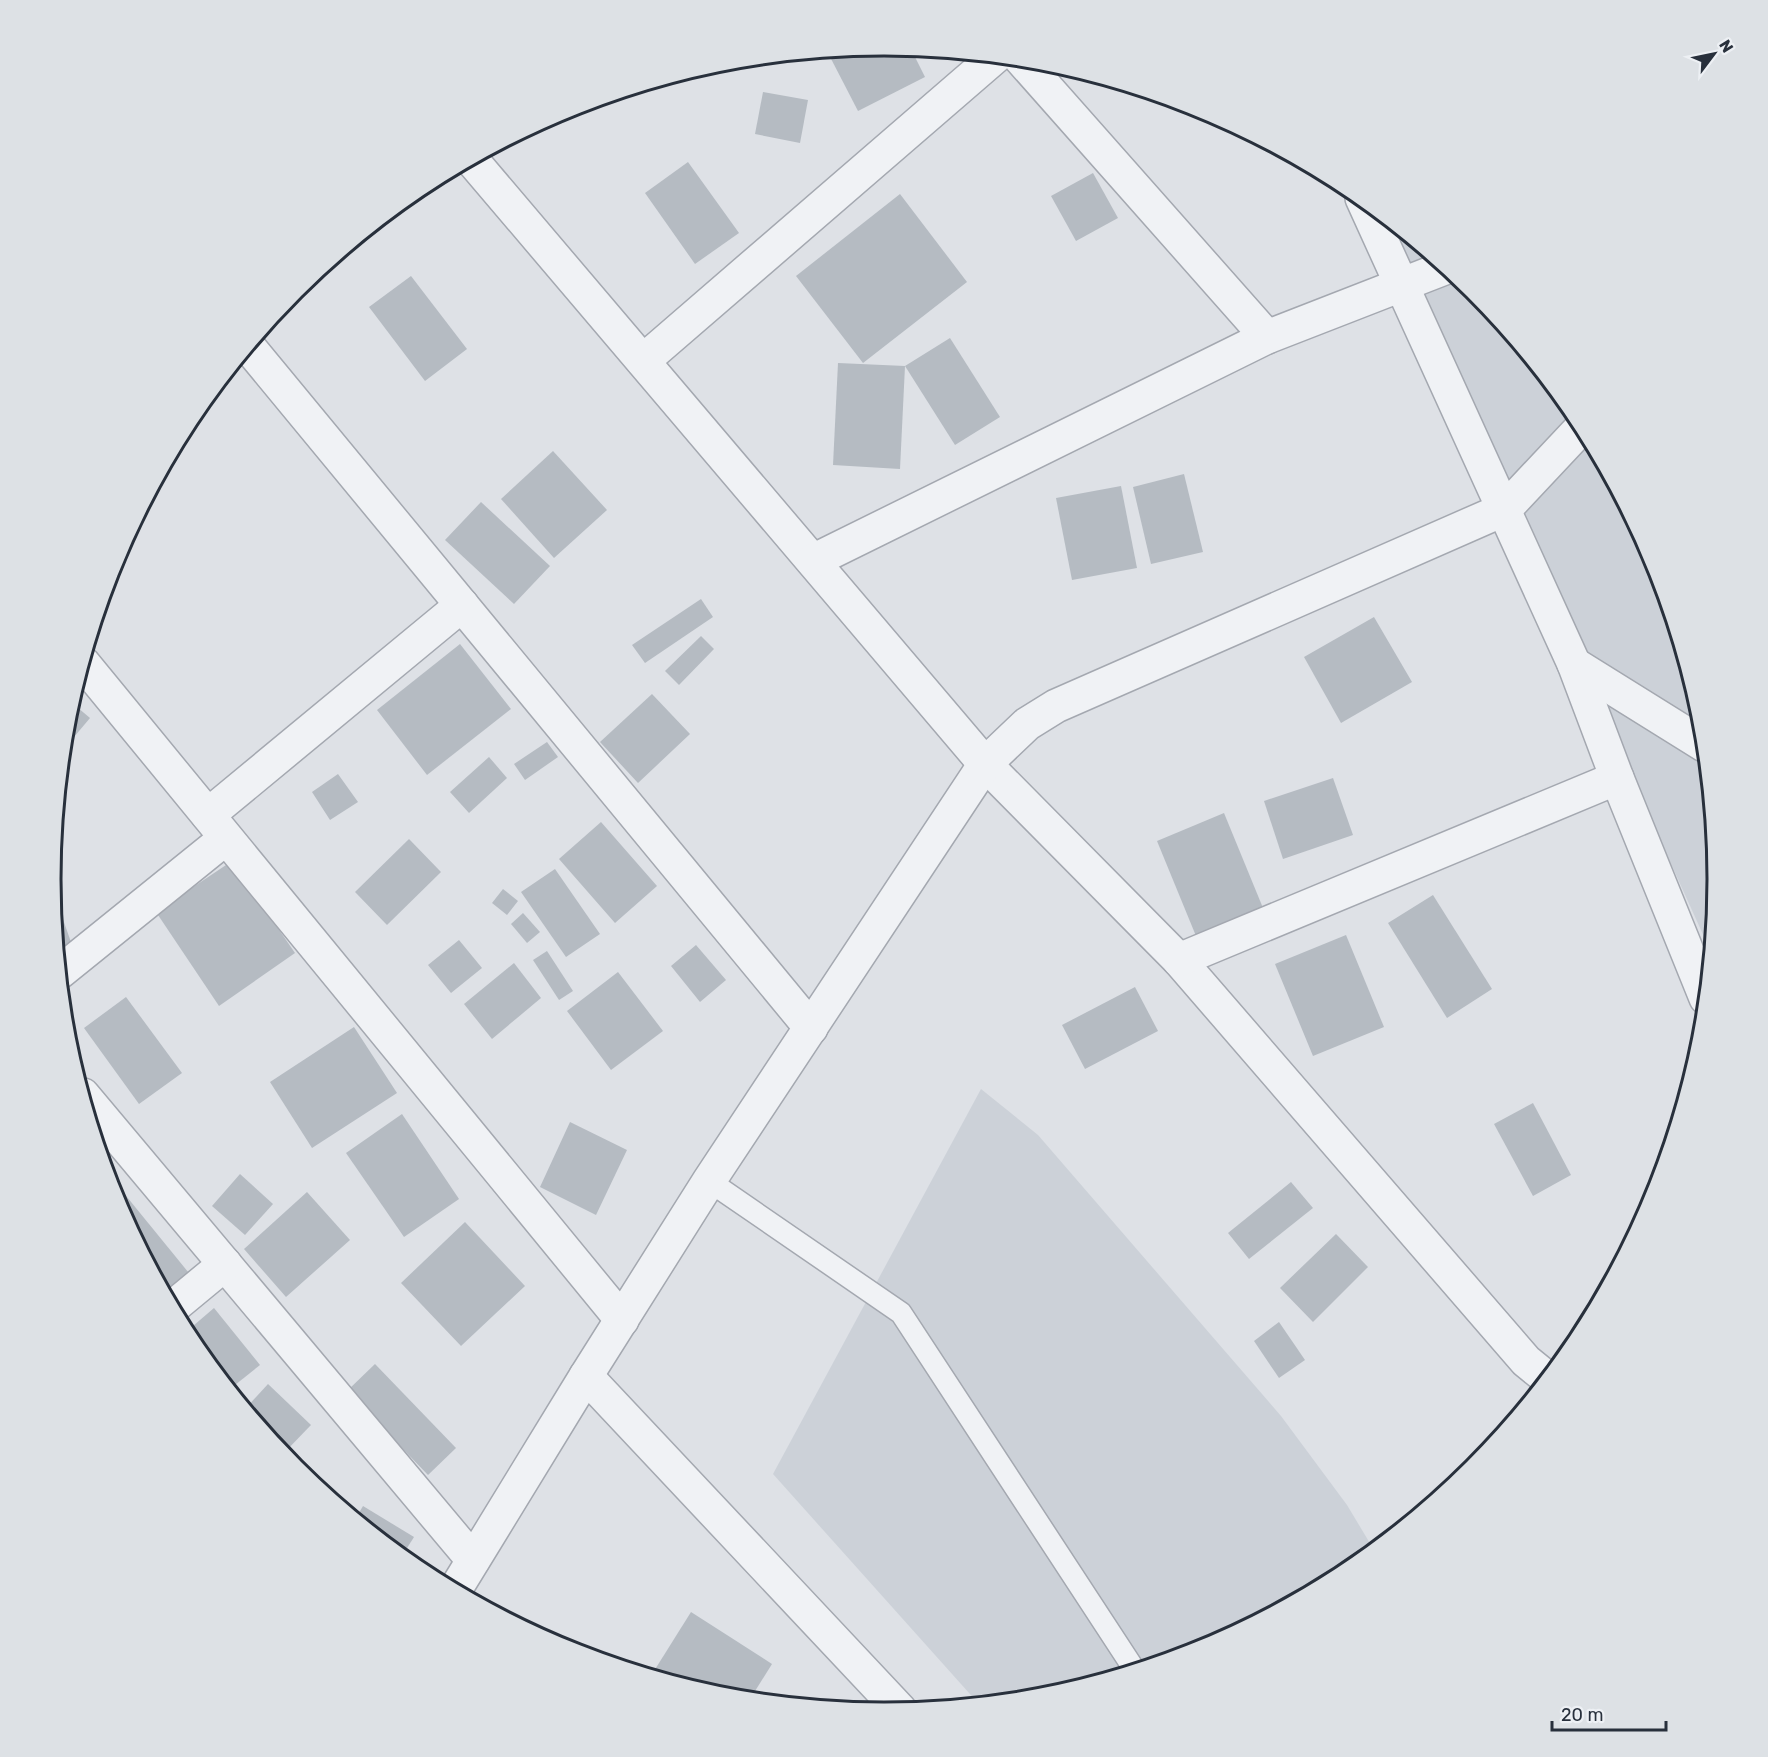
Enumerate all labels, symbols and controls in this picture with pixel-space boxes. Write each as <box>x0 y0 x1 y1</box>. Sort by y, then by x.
north arrow <box>1684 24 1744 84</box>
text: N <box>1715 36 1737 56</box>
scale bar <box>1552 1694 1666 1732</box>
text: 20 m <box>1561 1704 1603 1726</box>

